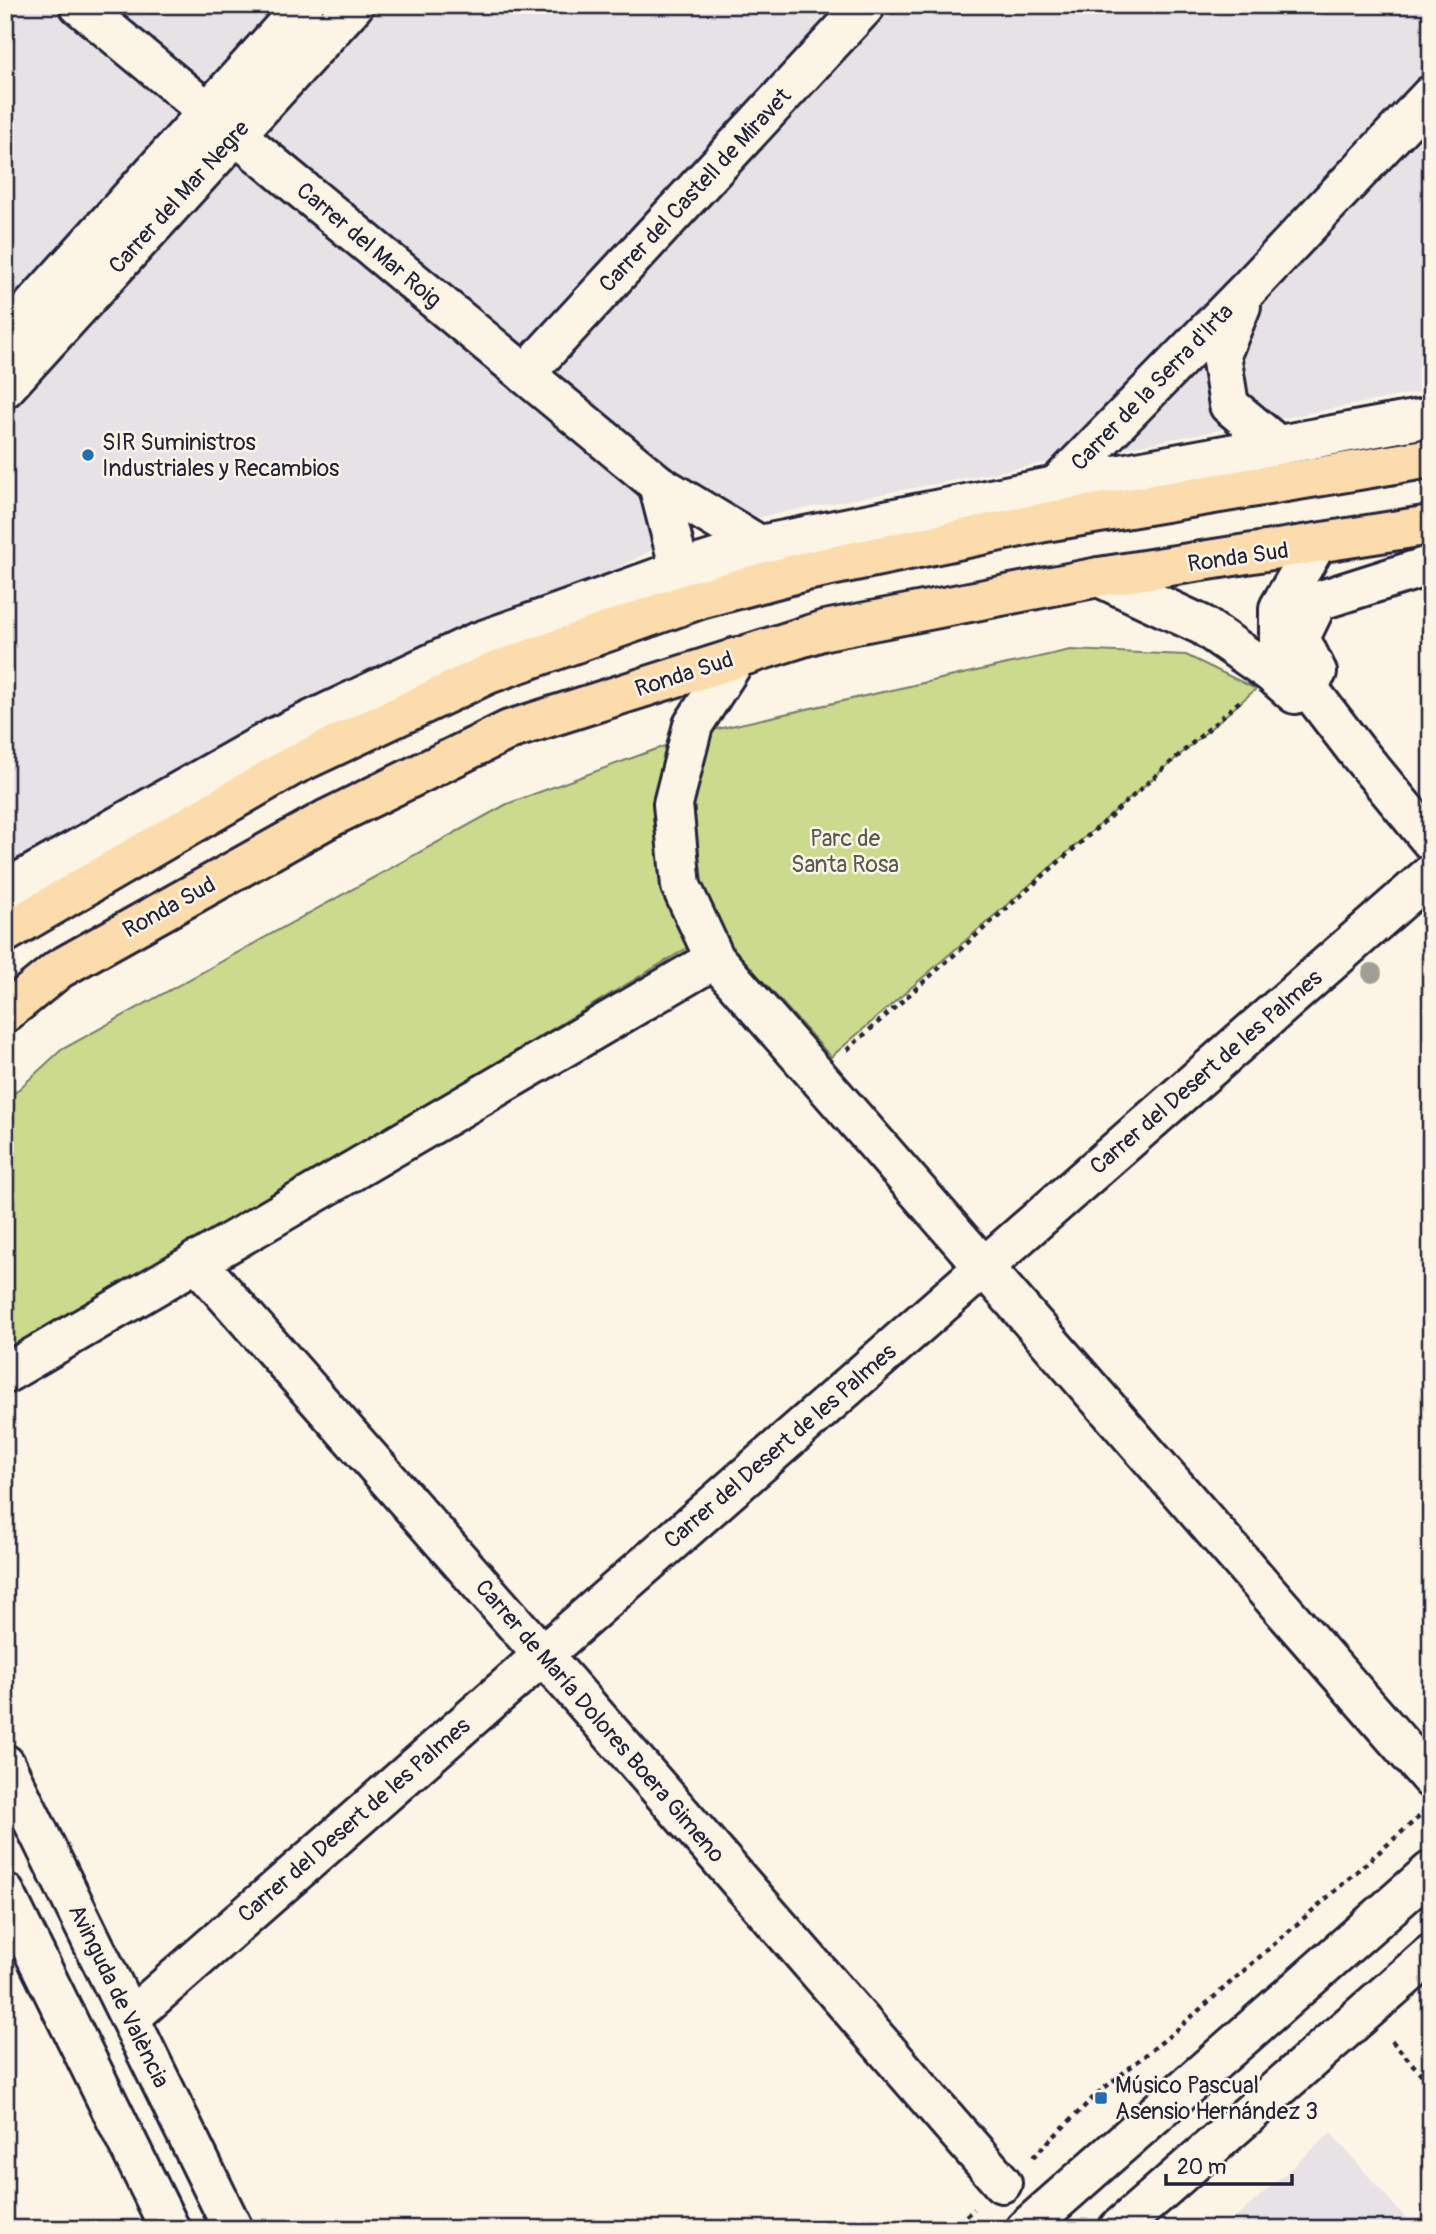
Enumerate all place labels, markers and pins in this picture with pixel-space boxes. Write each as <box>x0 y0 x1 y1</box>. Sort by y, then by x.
place label: SIR Suministros Industriales y Recambios <box>102 428 339 483</box>
marker: SIR Suministros Industriales y Recambios <box>80 447 96 463</box>
place label: Músico Pascual Asensio Hernández 3 <box>1115 2071 1318 2126</box>
marker: Músico Pascual Asensio Hernández 3 <box>1093 2090 1109 2106</box>

